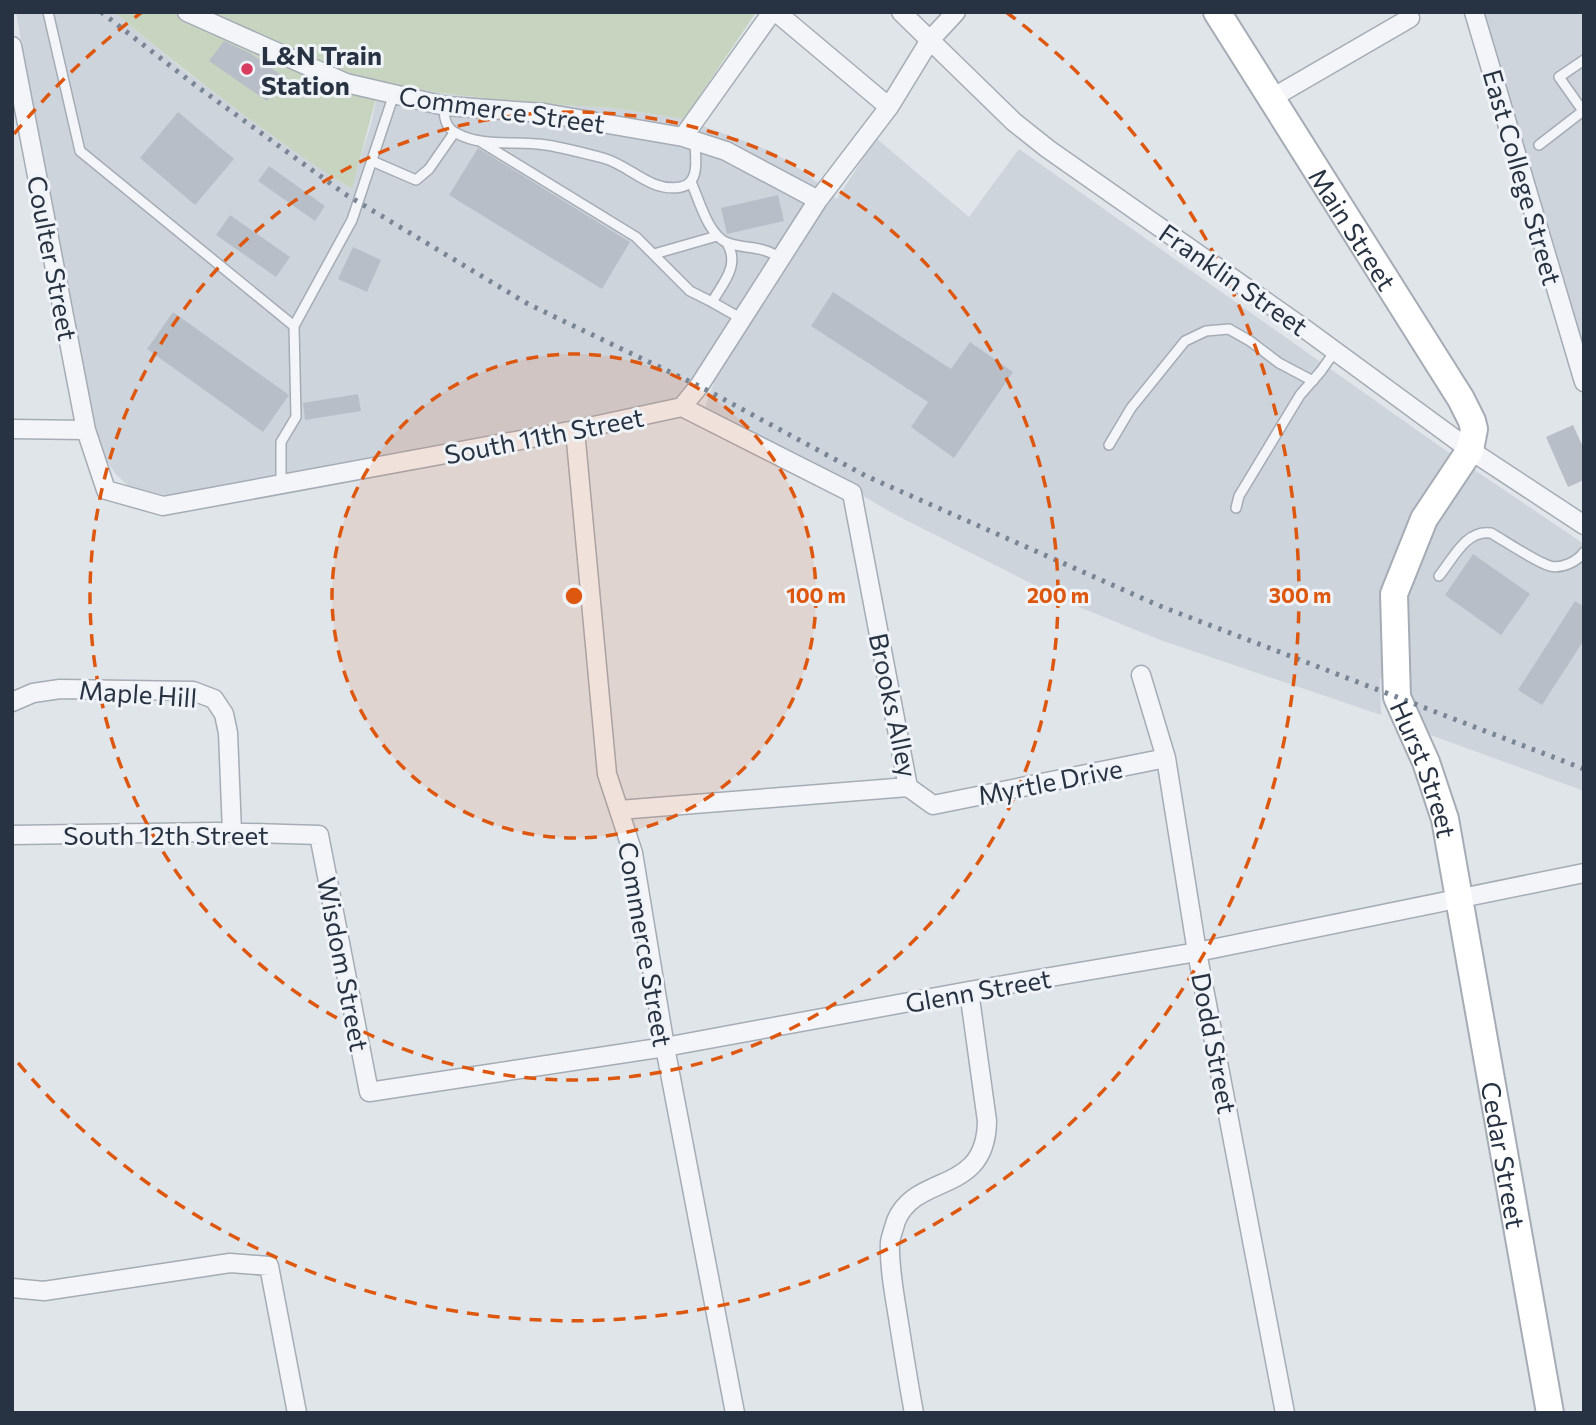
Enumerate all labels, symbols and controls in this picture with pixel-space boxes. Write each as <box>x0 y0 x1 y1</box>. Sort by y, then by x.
place label: L&N Train Station <box>261 39 382 100</box>
marker: L&N Train Station <box>239 61 255 77</box>
street label: East College Street <box>1477 66 1569 288</box>
street label: Commerce Street <box>397 79 607 139</box>
street label: Main Street <box>1304 162 1404 295</box>
street label: Coulter Street <box>22 173 84 343</box>
street label: Franklin Street <box>1154 216 1314 342</box>
street label: South 11th Street <box>442 401 646 469</box>
text: 100 m <box>786 582 846 607</box>
text: 200 m <box>1027 582 1089 607</box>
text: 300 m <box>1269 582 1331 607</box>
centre of rings <box>562 584 586 608</box>
street label: Brooks Alley <box>864 630 924 780</box>
street label: Maple Hill <box>78 673 198 713</box>
street label: Hurst Street <box>1385 695 1464 840</box>
street label: Myrtle Drive <box>975 752 1125 810</box>
street label: South 12th Street <box>63 819 269 850</box>
street label: Commerce Street <box>613 839 679 1049</box>
street label: Wisdom Street <box>312 874 376 1054</box>
street label: Glenn Street <box>903 962 1053 1018</box>
street label: Dodd Street <box>1186 970 1244 1116</box>
street label: Cedar Street <box>1476 1079 1533 1231</box>

